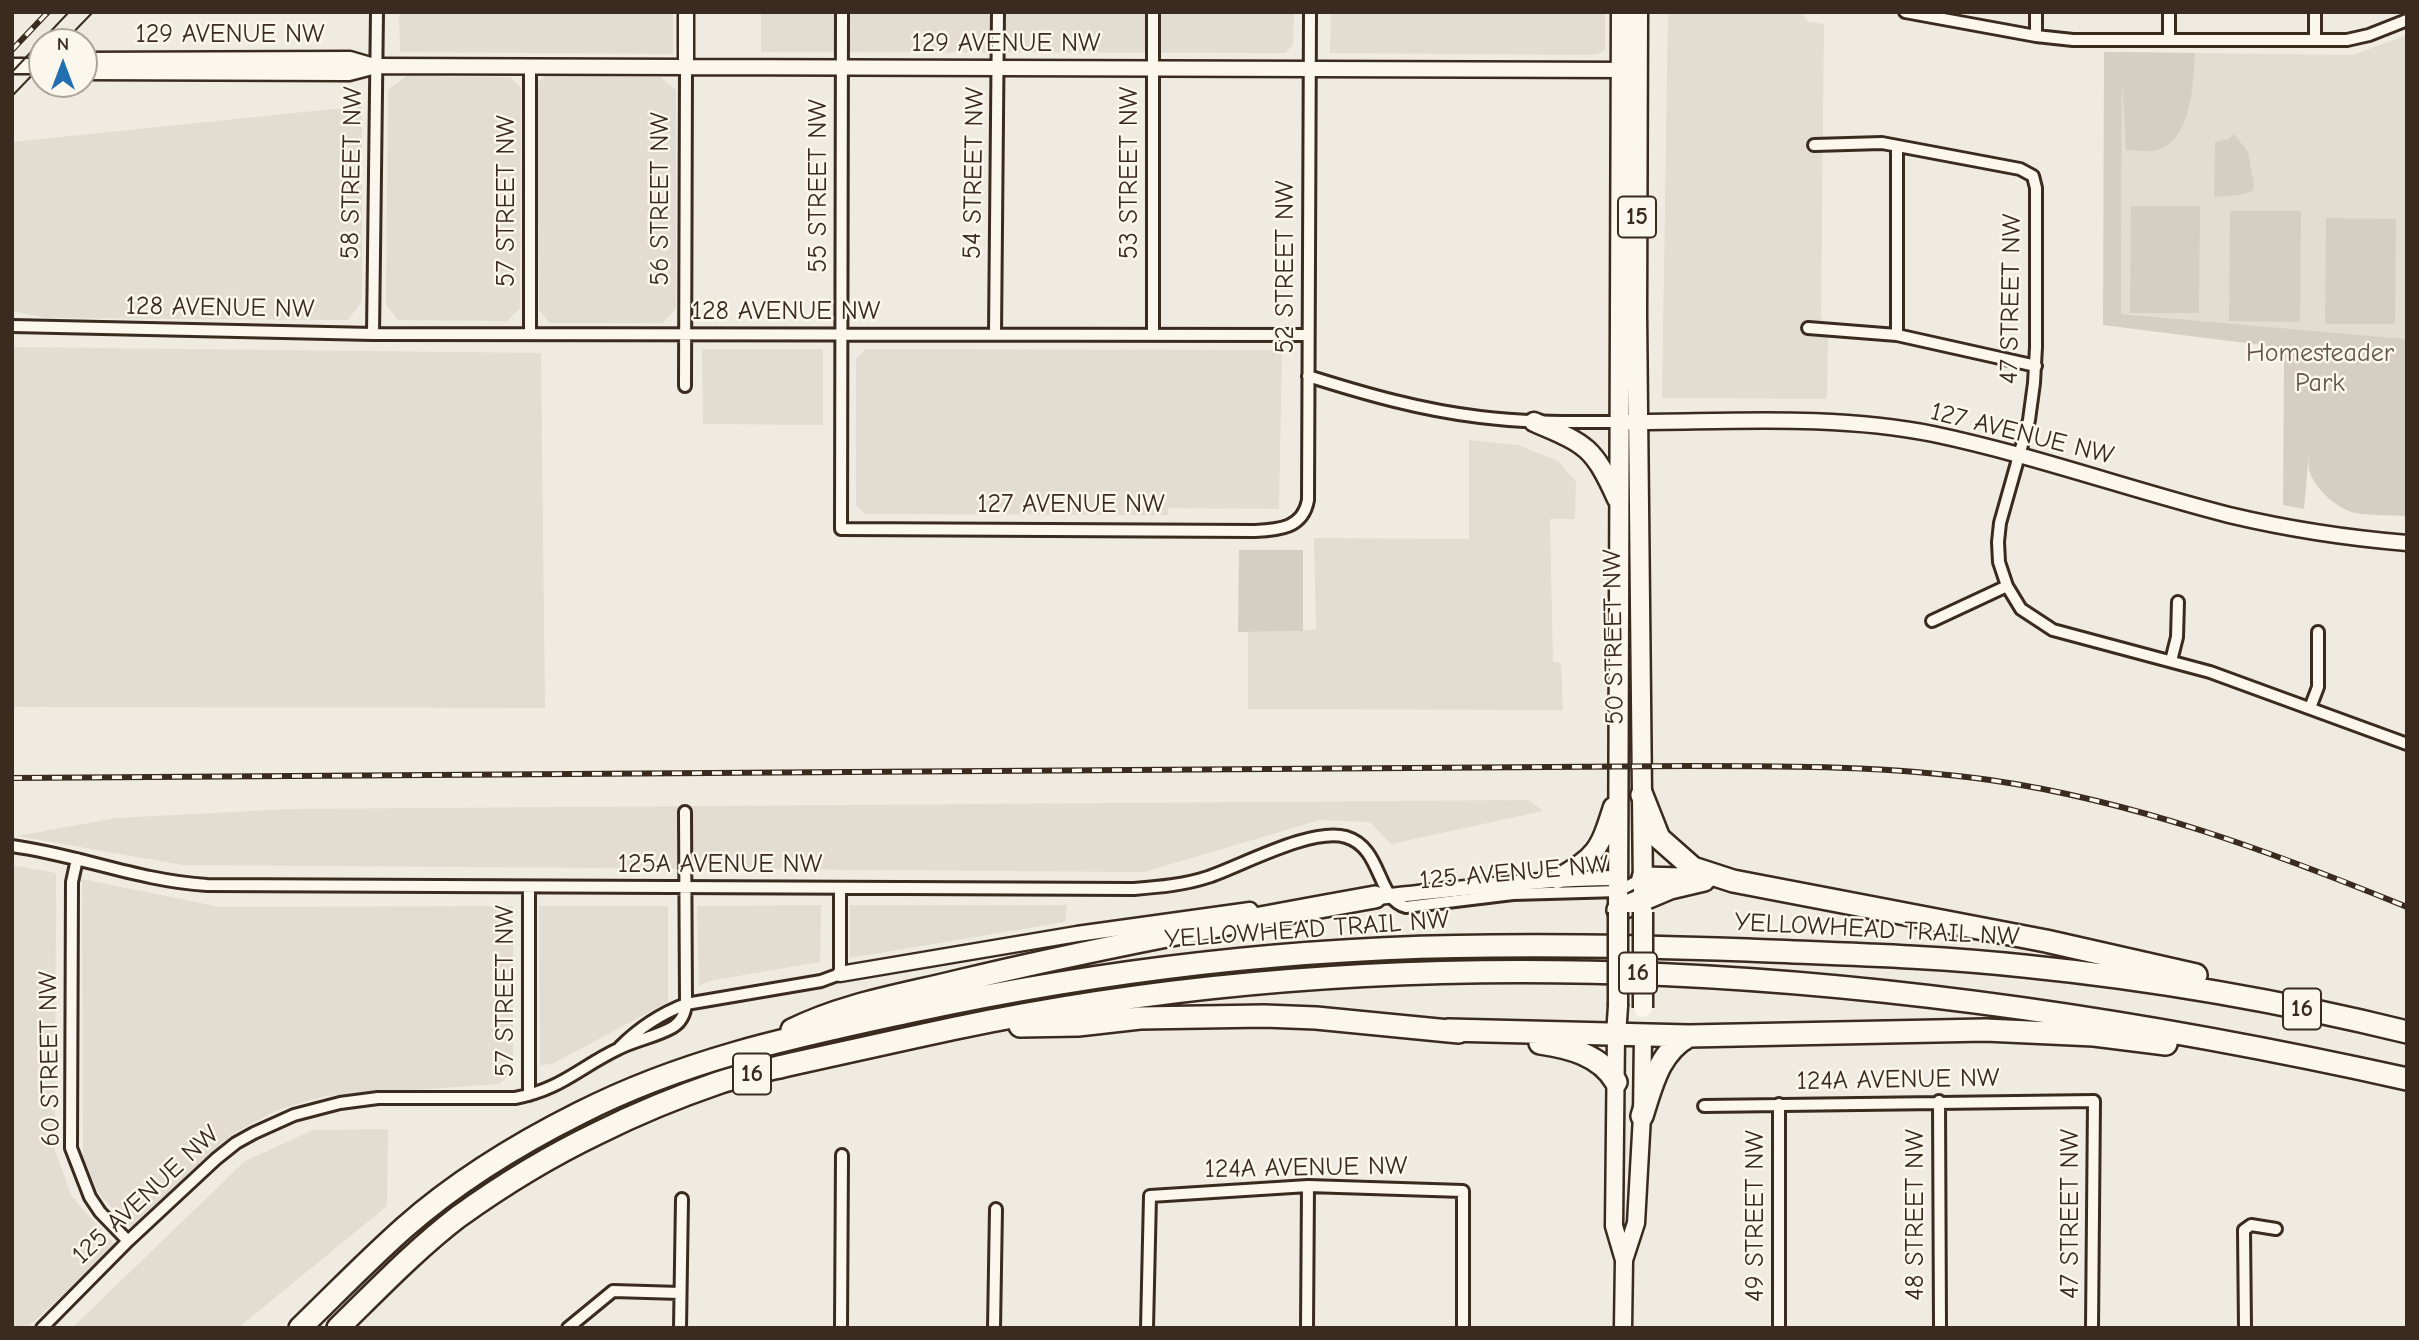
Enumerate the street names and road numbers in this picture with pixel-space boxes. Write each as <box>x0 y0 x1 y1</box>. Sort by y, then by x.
street label: 129 AVENUE NW <box>135 19 325 51</box>
street label: 129 AVENUE NW <box>911 28 1101 60</box>
street label: 58 STREET NW <box>335 86 369 260</box>
street label: 54 STREET NW <box>957 87 991 259</box>
street label: 53 STREET NW <box>1114 87 1146 259</box>
street label: 55 STREET NW <box>803 99 835 273</box>
street label: 56 STREET NW <box>645 112 677 286</box>
street label: 57 STREET NW <box>491 115 523 287</box>
street label: 52 STREET NW <box>1270 180 1302 354</box>
road number: 15 <box>1618 196 1656 238</box>
street label: 47 STREET NW <box>1994 214 2028 384</box>
street label: 128 AVENUE NW <box>125 291 315 325</box>
street label: 128 AVENUE NW <box>692 296 880 328</box>
street label: 127 AVENUE NW <box>1927 396 2117 472</box>
street label: 127 AVENUE NW <box>977 489 1165 521</box>
street label: 50 STREET NW <box>1597 549 1631 725</box>
street label: 125A AVENUE NW <box>618 849 822 881</box>
street label: 125 AVENUE NW <box>1418 849 1610 897</box>
street label: YELLOWHEAD TRAIL NW <box>1164 904 1450 956</box>
street label: 57 STREET NW <box>490 905 522 1077</box>
street label: YELLOWHEAD TRAIL NW <box>1734 907 2020 953</box>
road number: 16 <box>1619 953 1657 993</box>
street label: 60 STREET NW <box>33 971 67 1147</box>
road number: 16 <box>2283 988 2321 1030</box>
road number: 16 <box>733 1054 771 1094</box>
street label: 124A AVENUE NW <box>1796 1063 2000 1097</box>
street label: 125 AVENUE NW <box>66 1119 226 1271</box>
street label: 48 STREET NW <box>1900 1129 1932 1301</box>
street label: 47 STREET NW <box>2055 1129 2087 1299</box>
street label: 49 STREET NW <box>1740 1130 1772 1302</box>
street label: 124A AVENUE NW <box>1204 1151 1408 1185</box>

